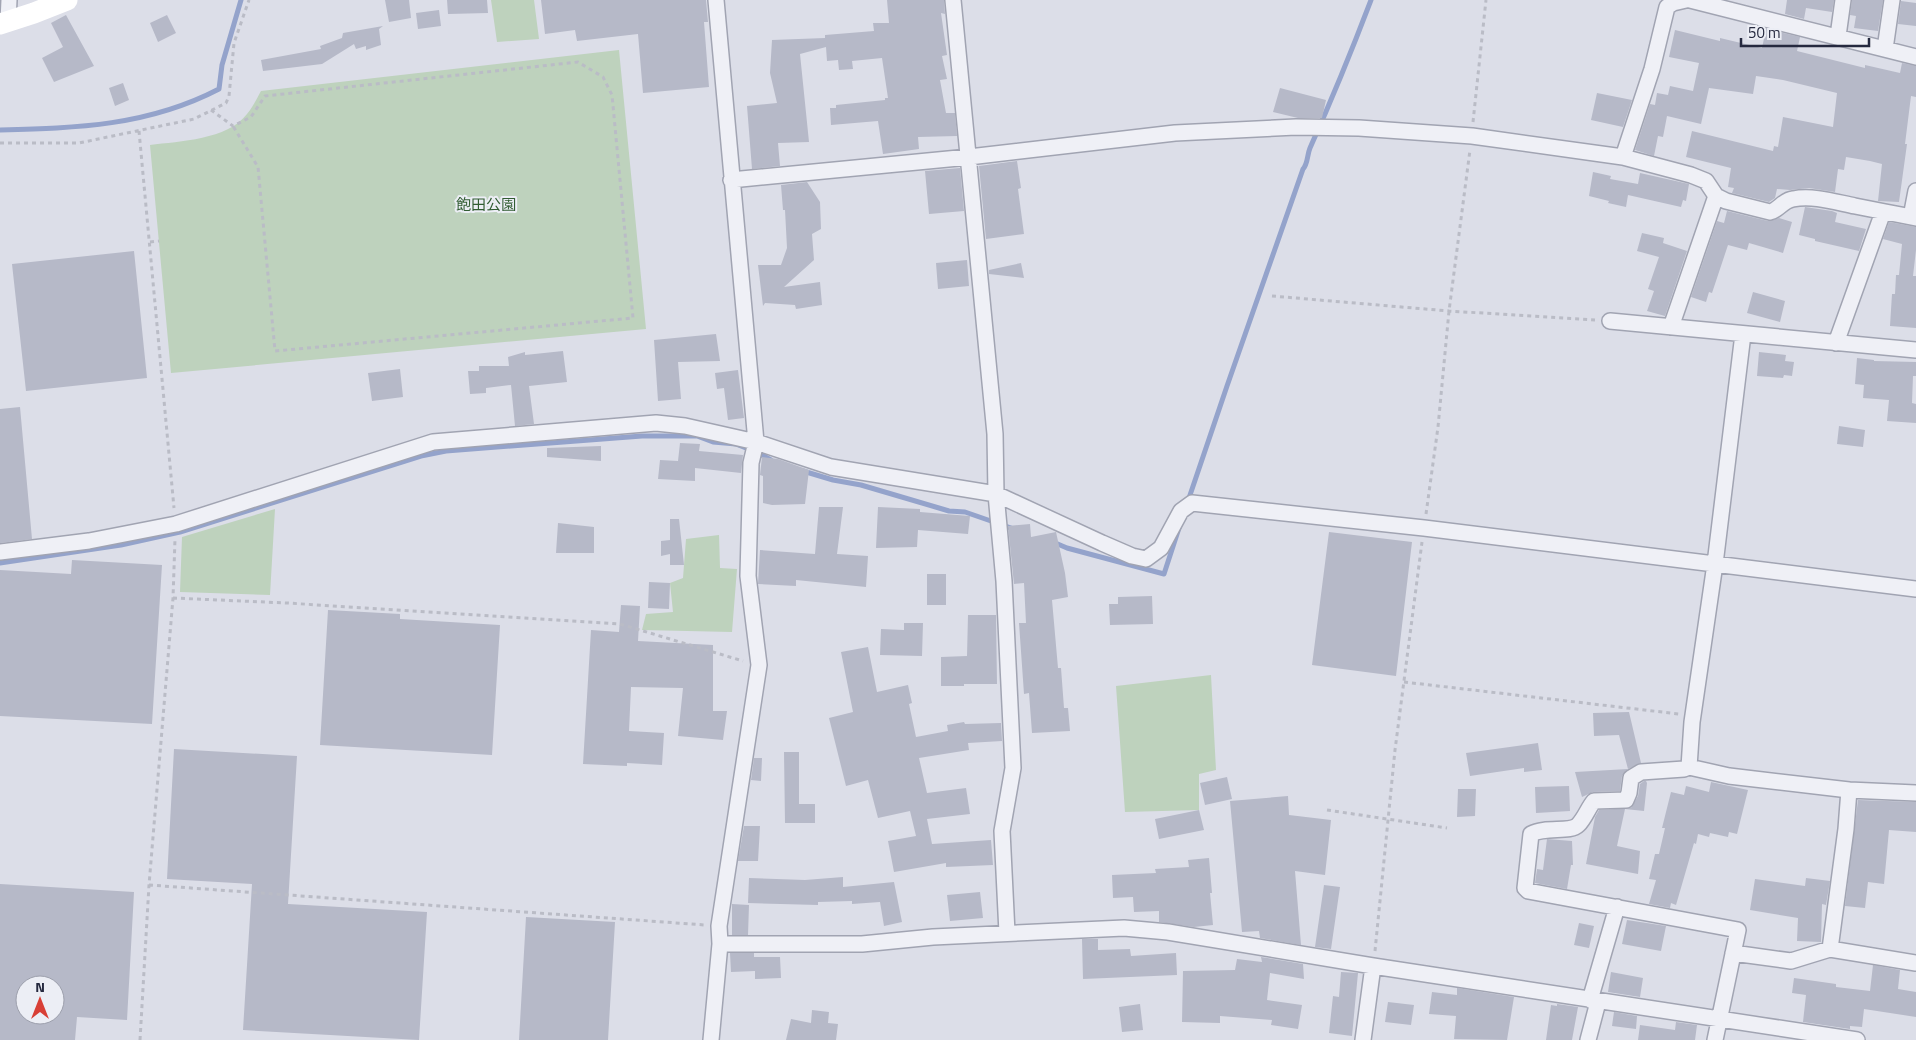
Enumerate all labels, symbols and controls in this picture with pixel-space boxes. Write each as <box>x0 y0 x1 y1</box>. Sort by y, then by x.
scale bar <box>1741 15 1868 47</box>
text: 50 m <box>1748 21 1781 44</box>
park label: 飽田公園 <box>456 193 516 216</box>
north arrow <box>15 975 65 1025</box>
text: N <box>35 976 45 997</box>

